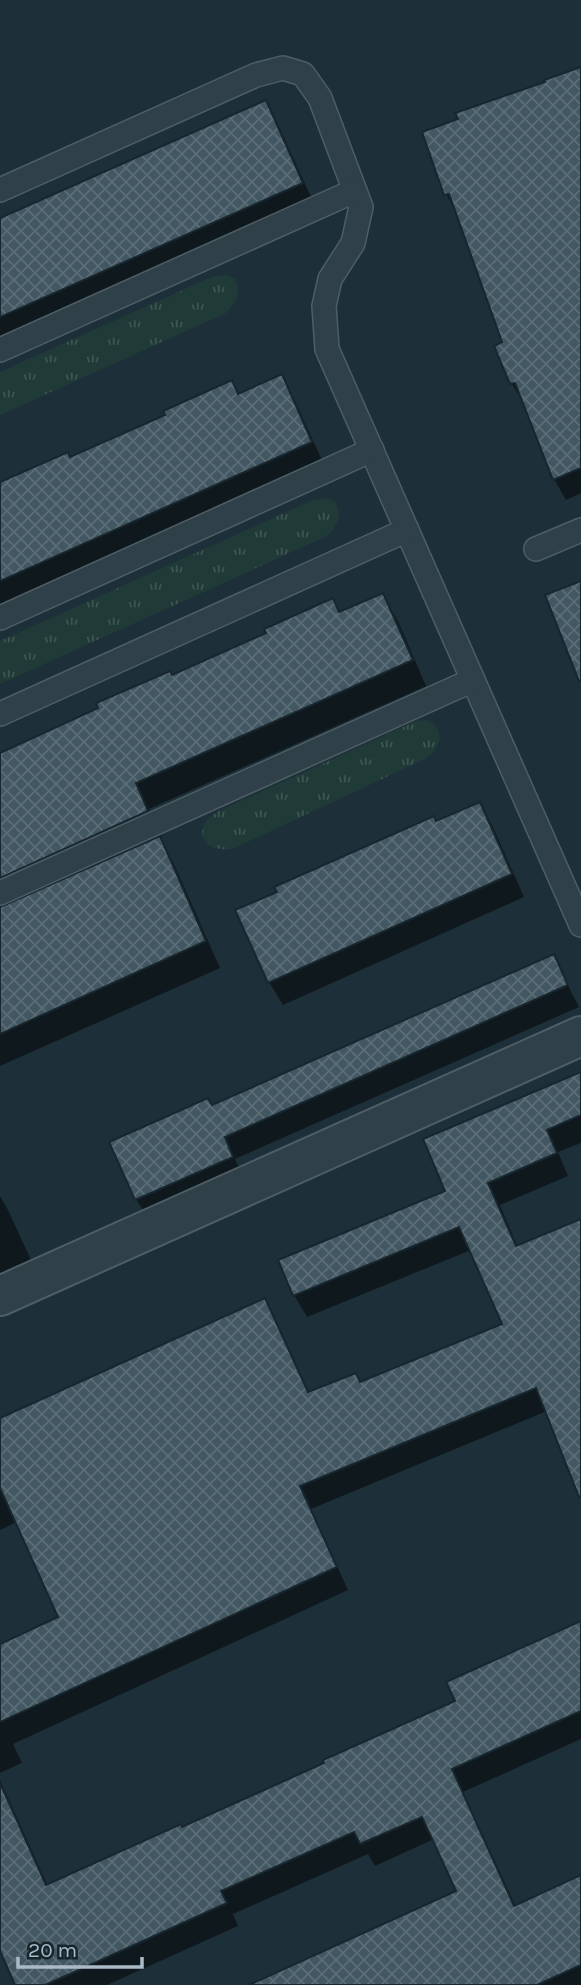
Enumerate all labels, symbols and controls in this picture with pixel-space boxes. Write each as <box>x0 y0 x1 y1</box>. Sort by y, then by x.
scale bar <box>18 1926 142 1970</box>
text: 20 m <box>28 1938 77 1962</box>

